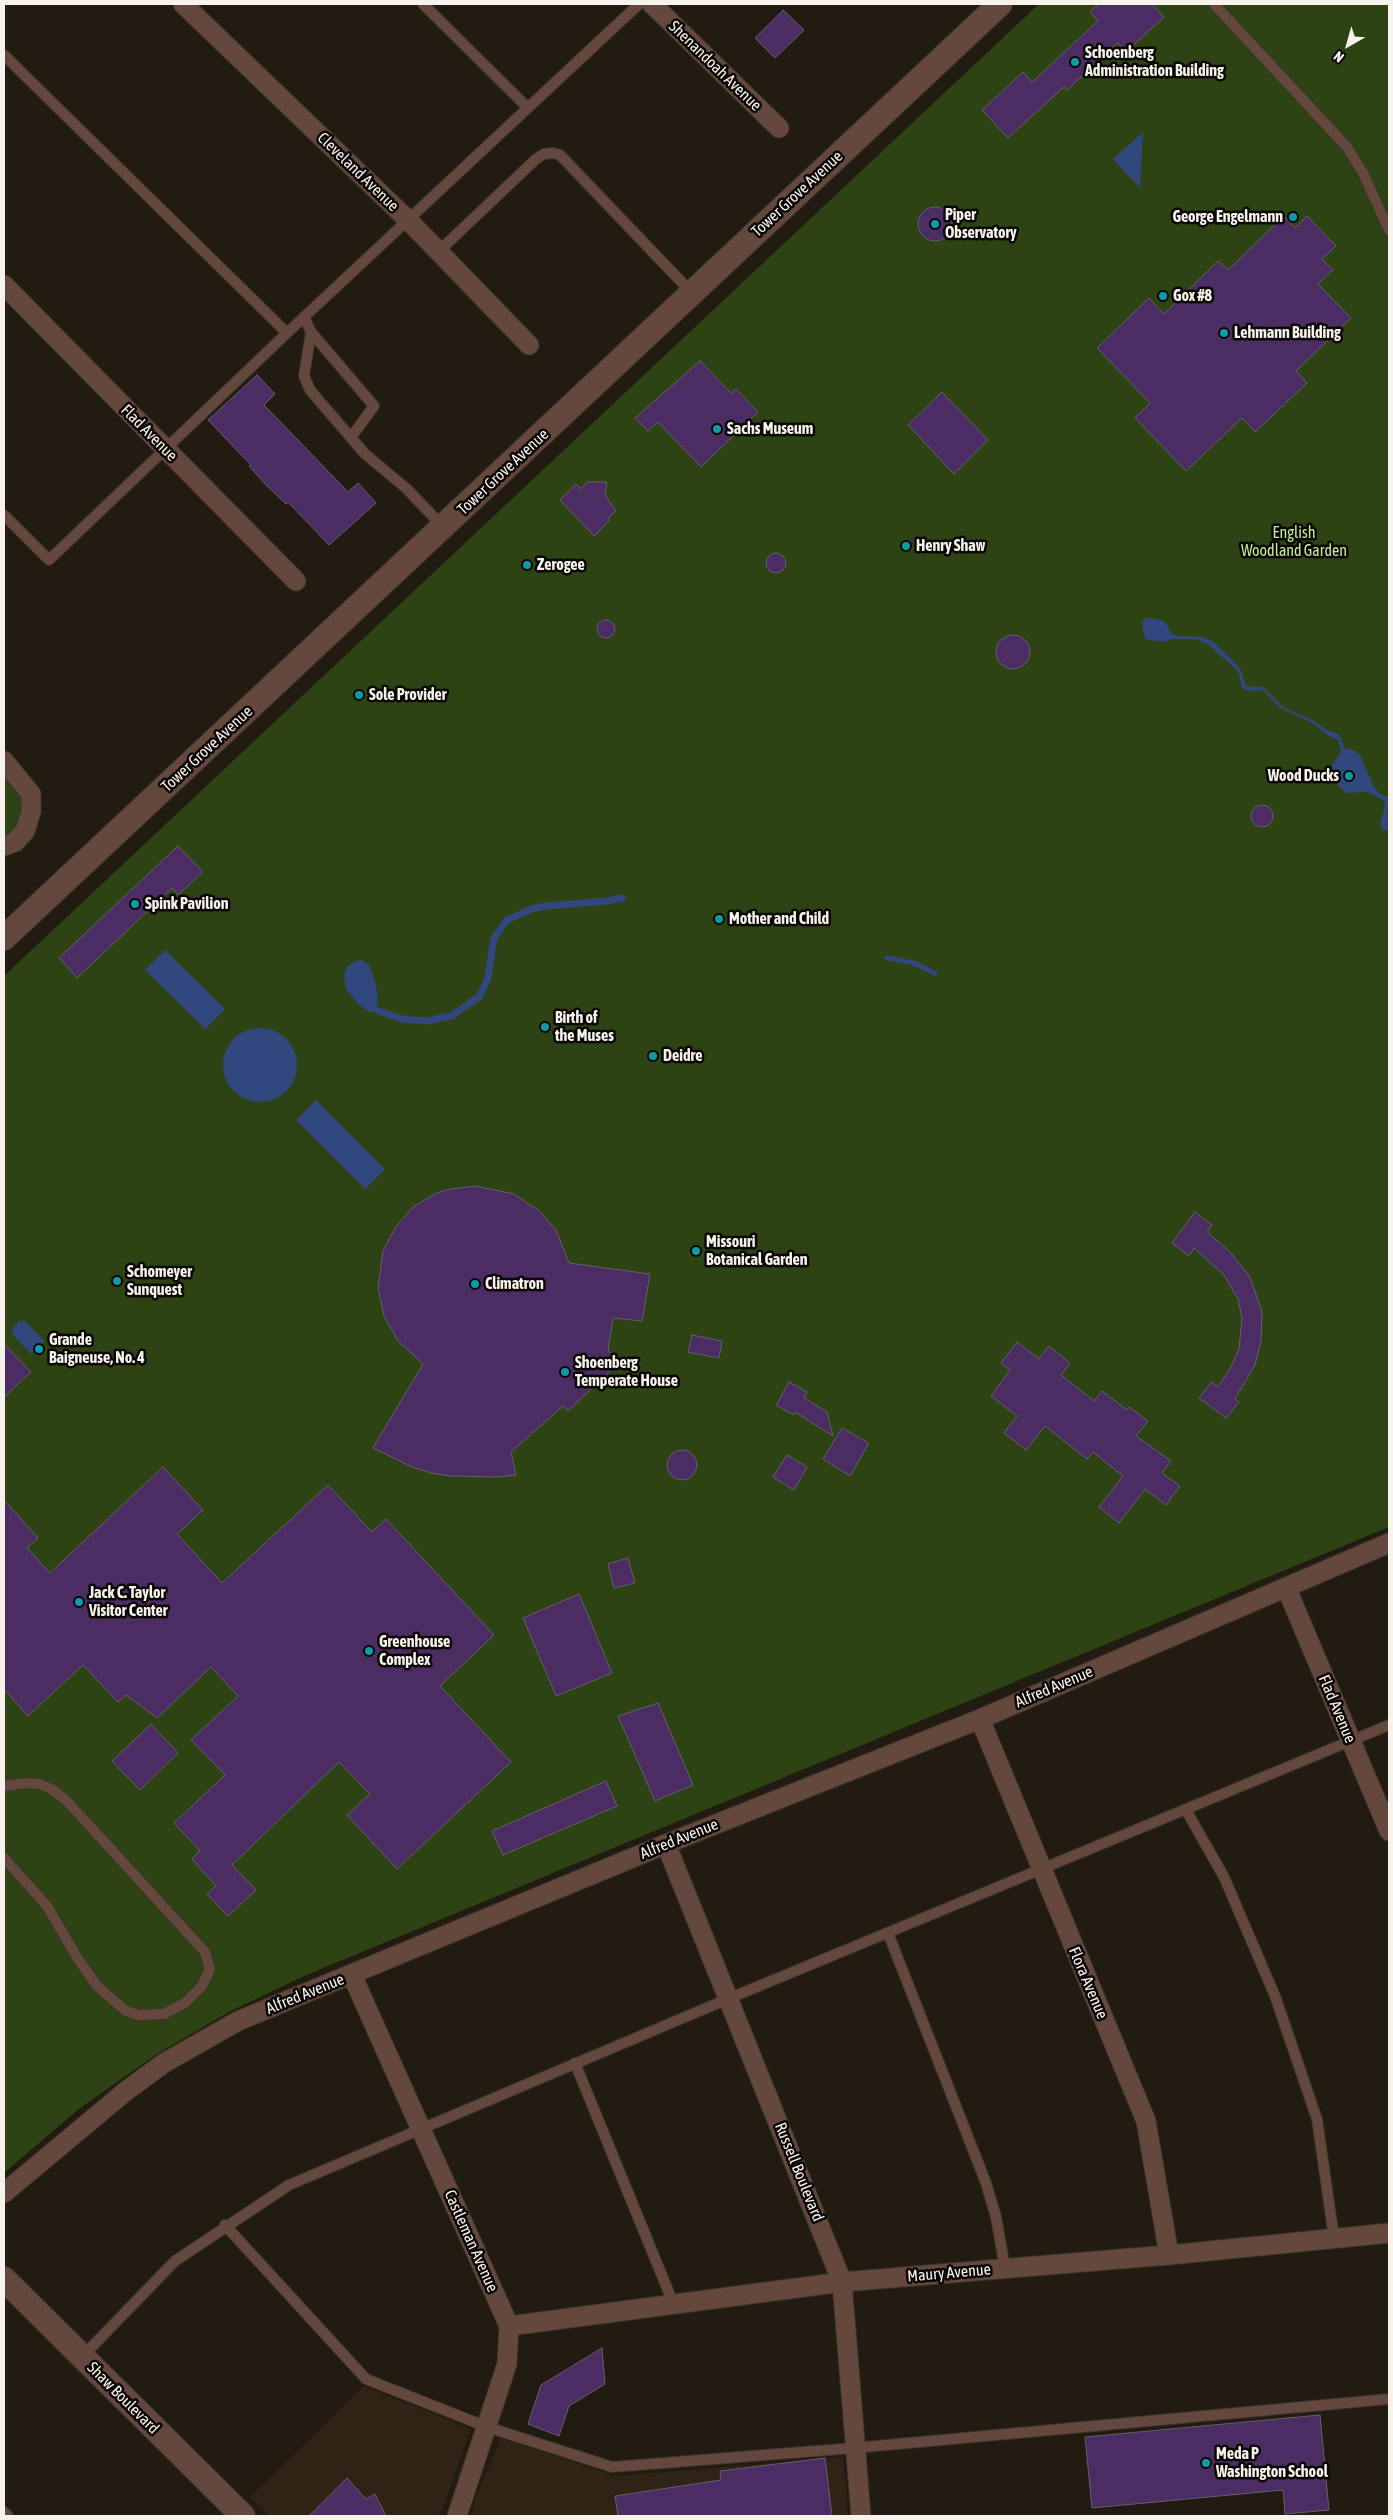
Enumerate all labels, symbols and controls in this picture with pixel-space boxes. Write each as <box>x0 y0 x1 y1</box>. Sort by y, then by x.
street label: Shenandoah Avenue <box>665 17 765 115</box>
north arrow <box>1323 20 1373 70</box>
place label: Schoenberg Administration Building <box>1085 43 1224 81</box>
text: N <box>1331 48 1347 66</box>
marker: Schoenberg Administration Building <box>1069 56 1081 68</box>
street label: Cleveland Avenue <box>313 128 403 216</box>
street label: Tower Grove Avenue <box>747 147 847 241</box>
place label: Piper Observatory <box>945 205 1017 243</box>
place label: George Engelmann <box>1172 207 1283 227</box>
marker: George Engelmann <box>1287 211 1299 223</box>
marker: Piper Observatory <box>929 218 941 230</box>
place label: Gox #8 <box>1173 286 1212 306</box>
marker: Gox #8 <box>1157 290 1169 302</box>
place label: Lehmann Building <box>1234 323 1341 343</box>
marker: Lehmann Building <box>1218 327 1230 339</box>
street label: Flad Avenue <box>117 401 181 465</box>
place label: Sachs Museum <box>727 419 813 439</box>
marker: Sachs Museum <box>711 423 723 435</box>
street label: Tower Grove Avenue <box>453 425 553 519</box>
park label: English Woodland Garden <box>1241 523 1347 561</box>
place label: Henry Shaw <box>916 536 985 556</box>
marker: Henry Shaw <box>900 540 912 552</box>
place label: Zerogee <box>537 555 585 575</box>
marker: Zerogee <box>521 559 533 571</box>
place label: Sole Provider <box>369 685 447 705</box>
marker: Sole Provider <box>353 689 365 701</box>
street label: Tower Grove Avenue <box>157 702 257 796</box>
place label: Wood Ducks <box>1268 766 1339 786</box>
marker: Wood Ducks <box>1343 770 1355 782</box>
place label: Spink Pavilion <box>145 894 228 914</box>
marker: Spink Pavilion <box>129 898 141 910</box>
place label: Mother and Child <box>729 909 829 929</box>
marker: Mother and Child <box>713 913 725 925</box>
place label: Birth of the Muses <box>555 1008 614 1046</box>
marker: Birth of the Muses <box>539 1021 551 1033</box>
place label: Deidre <box>663 1046 702 1066</box>
marker: Deidre <box>647 1050 659 1062</box>
place label: Missouri Botanical Garden <box>706 1232 808 1270</box>
marker: Missouri Botanical Garden <box>690 1245 702 1257</box>
place label: Schomeyer Sunquest <box>127 1262 192 1300</box>
place label: Climatron <box>485 1274 544 1294</box>
marker: Schomeyer Sunquest <box>111 1275 123 1287</box>
marker: Climatron <box>469 1278 481 1290</box>
place label: Grande Baigneuse, No. 4 <box>49 1330 145 1368</box>
marker: Grande Baigneuse, No. 4 <box>33 1343 45 1355</box>
place label: Shoenberg Temperate House <box>575 1353 678 1391</box>
marker: Shoenberg Temperate House <box>559 1366 571 1378</box>
place label: Jack C. Taylor Visitor Center <box>89 1583 167 1621</box>
marker: Jack C. Taylor Visitor Center <box>73 1596 85 1608</box>
place label: Greenhouse Complex <box>379 1632 450 1670</box>
marker: Greenhouse Complex <box>363 1645 375 1657</box>
street label: Alfred Avenue <box>1012 1662 1096 1712</box>
street label: Flad Avenue <box>1314 1672 1360 1746</box>
street label: Alfred Avenue <box>637 1815 721 1863</box>
street label: Flora Avenue <box>1064 1944 1112 2022</box>
street label: Alfred Avenue <box>263 1970 347 2018</box>
street label: Russell Boulevard <box>770 2120 828 2224</box>
street label: Castleman Avenue <box>440 2187 502 2295</box>
street label: Maury Avenue <box>906 2260 992 2286</box>
street label: Shaw Boulevard <box>83 2358 163 2438</box>
place label: Meda P Washington School <box>1216 2444 1328 2482</box>
marker: Meda P Washington School <box>1200 2457 1212 2469</box>

